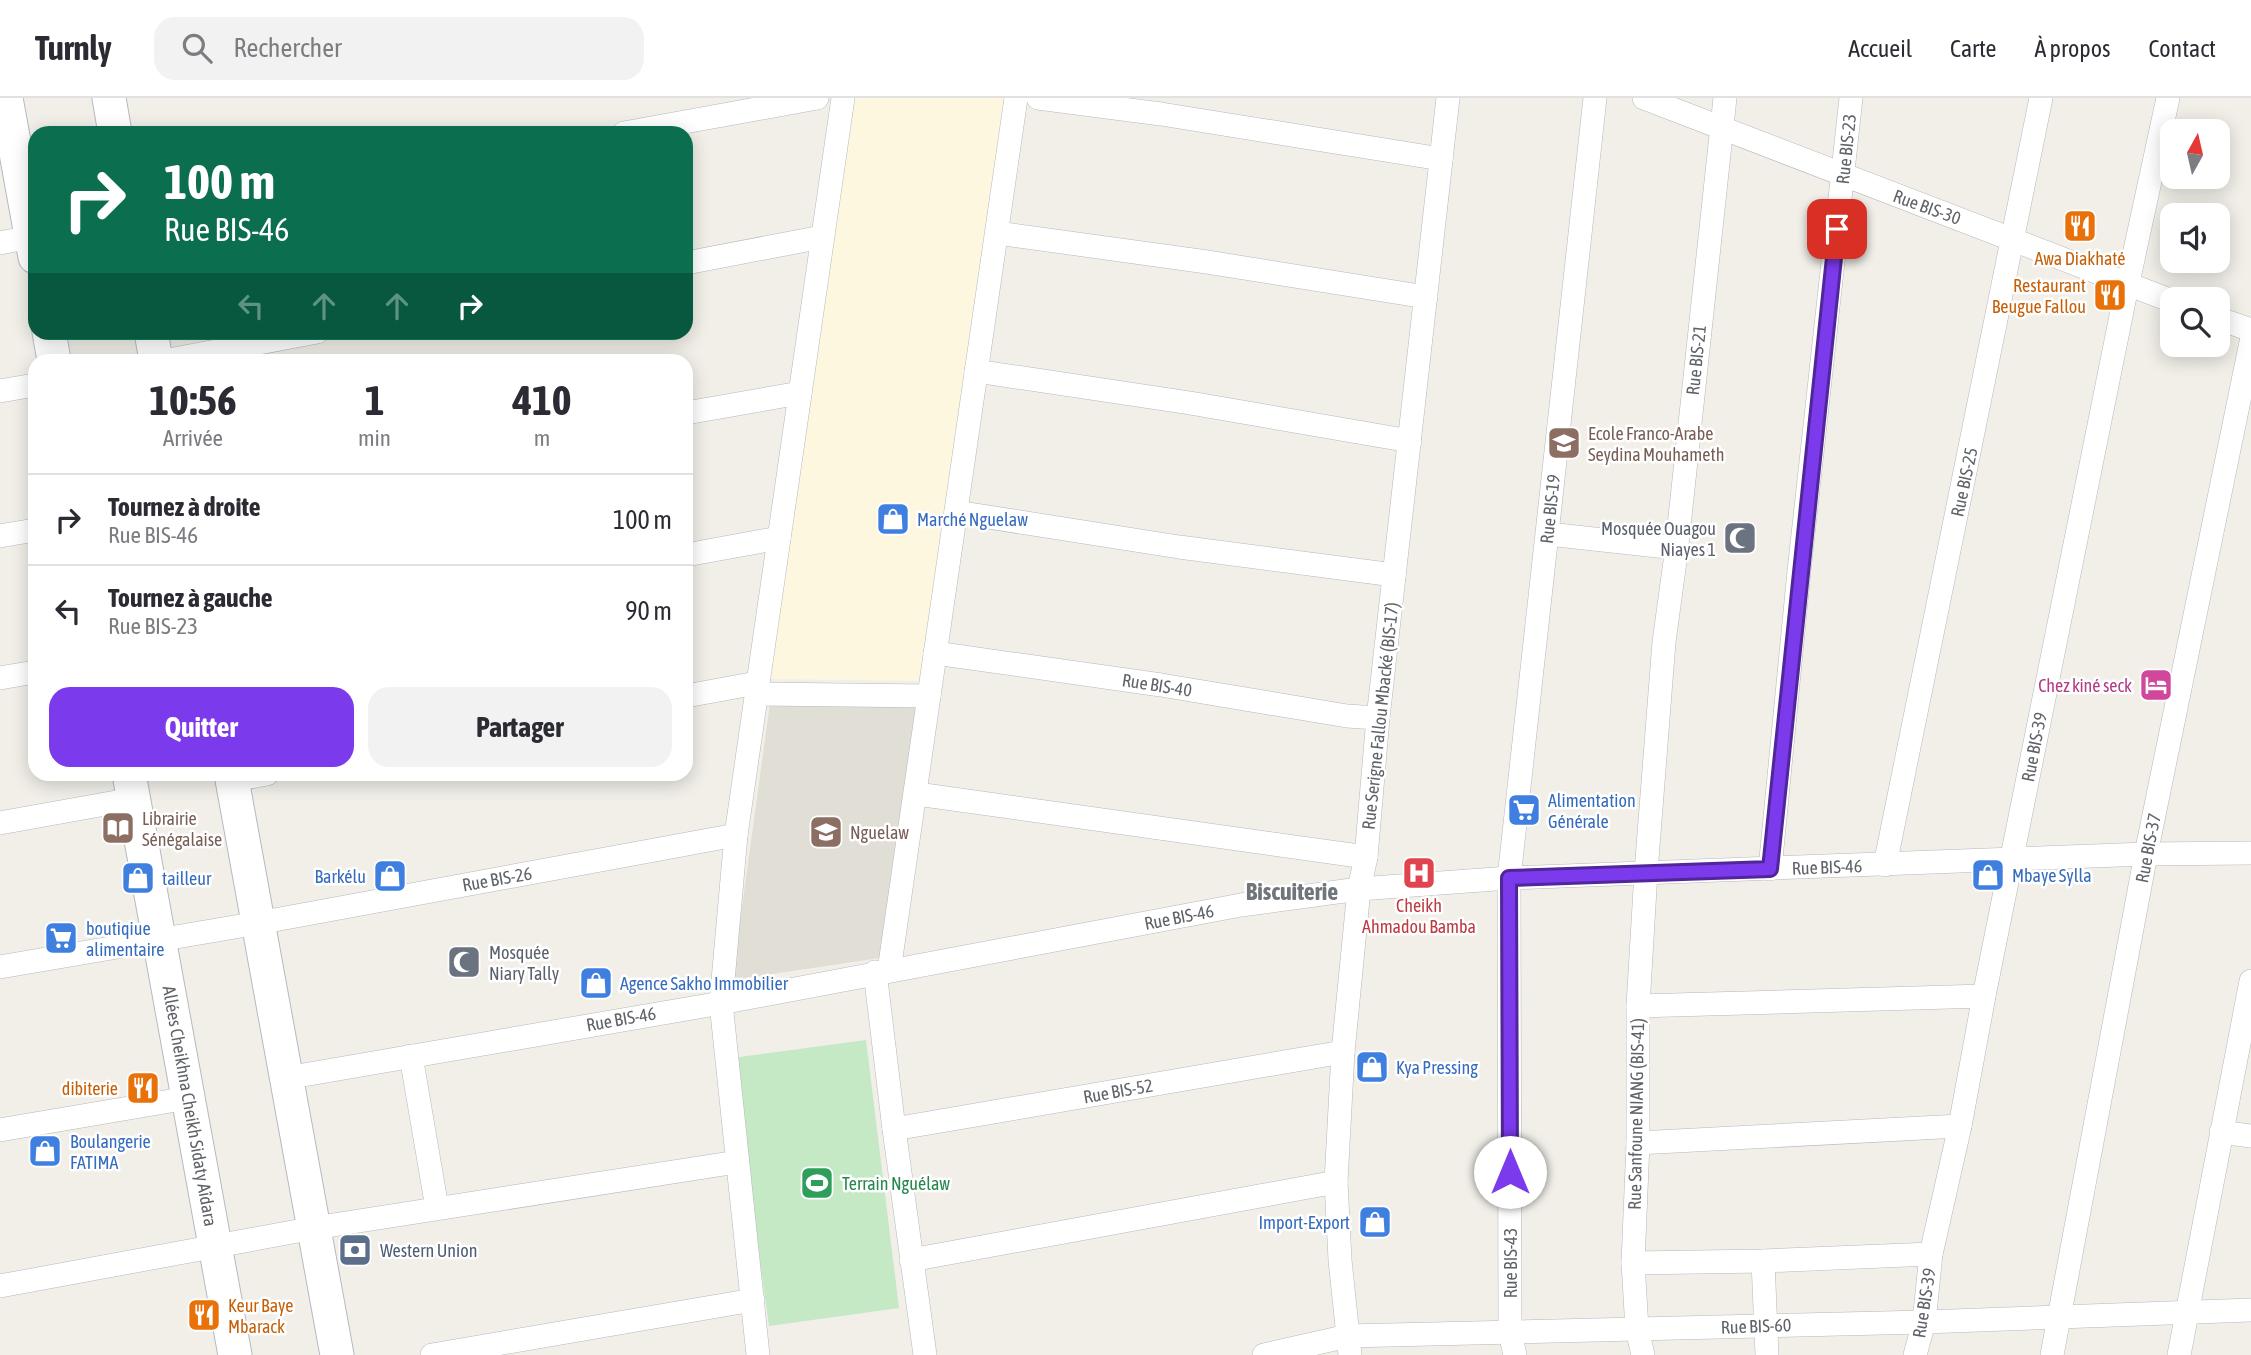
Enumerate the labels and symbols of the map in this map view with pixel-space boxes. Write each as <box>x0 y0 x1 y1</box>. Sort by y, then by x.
street label: Rue BIS-23 <box>1832 113 1860 185</box>
north arrow <box>2160 119 2230 189</box>
street label: Rue BIS-30 <box>1890 185 1964 229</box>
pin <box>1807 199 1867 259</box>
restaurant icon: Awa Diakhaté <box>2061 207 2099 245</box>
place label: Awa Diakhaté <box>2034 248 2126 269</box>
place label: Restaurant Beugue Fallou <box>1992 275 2086 317</box>
restaurant icon: Restaurant Beugue Fallou <box>2091 276 2129 314</box>
street label: Rue BIS-21 <box>1682 324 1710 396</box>
place label: Ecole Franco-Arabe Seydina Mouhameth <box>1588 423 1724 465</box>
school or university icon: Ecole Franco-Arabe Seydina Mouhameth <box>1545 424 1583 462</box>
street label: Rue BIS-25 <box>1946 445 1982 519</box>
street label: Rue BIS-19 <box>1536 473 1564 545</box>
shop icon: Marché Nguelaw <box>874 500 912 538</box>
place label: Marché Nguelaw <box>917 509 1028 530</box>
place label: Mosquée Ouagou Niayes 1 <box>1601 518 1716 560</box>
mosque icon: Mosquée Ouagou Niayes 1 <box>1721 519 1759 557</box>
street label: Rue Serigne Fallou Mbacké (BIS-17) <box>1358 601 1402 831</box>
hotel icon: Chez kiné seck <box>2137 666 2175 704</box>
street label: Rue BIS-40 <box>1121 669 1193 701</box>
place label: Chez kiné seck <box>2038 675 2132 696</box>
street label: Rue BIS-39 <box>2017 710 2051 784</box>
place label: Alimentation Générale <box>1548 790 1636 832</box>
supermarket icon: Alimentation Générale <box>1505 791 1543 829</box>
place label: Librairie Sénégalaise <box>142 808 222 850</box>
library icon: Librairie Sénégalaise <box>99 809 137 847</box>
street label: Rue BIS-37 <box>2131 811 2165 885</box>
school or university icon: Nguelaw <box>807 813 845 851</box>
place label: Nguelaw <box>850 822 909 843</box>
hospital icon: Cheikh Ahmadou Bamba <box>1400 854 1438 892</box>
street label: Rue BIS-46 <box>1791 855 1863 879</box>
shop icon: Mbaye Sylla <box>1969 856 2007 894</box>
shop icon: Barkélu <box>371 857 409 895</box>
shop icon: tailleur <box>119 859 157 897</box>
street label: Rue BIS-26 <box>460 863 534 895</box>
place label: Mbaye Sylla <box>2012 865 2092 886</box>
place label: Barkélu <box>315 866 366 887</box>
place label: tailleur <box>162 868 212 889</box>
district label: Biscuiterie <box>1246 878 1338 905</box>
place label: Cheikh Ahmadou Bamba <box>1362 895 1476 937</box>
street label: Rue BIS-46 <box>1142 900 1216 934</box>
place label: boutiqiue alimentaire <box>86 918 164 960</box>
supermarket icon: boutiqiue alimentaire <box>42 919 80 957</box>
place label: Mosquée Niary Tally <box>489 942 559 984</box>
mosque icon: Mosquée Niary Tally <box>445 943 483 981</box>
shop icon: Agence Sakho Immobilier <box>577 964 615 1002</box>
place label: Agence Sakho Immobilier <box>620 973 789 994</box>
street label: Allées Cheikhna Cheikh Sidaty Aîdara <box>158 984 222 1228</box>
street label: Rue BIS-46 <box>584 1003 658 1035</box>
street label: Rue Sanfoune NIANG (BIS-41) <box>1624 1018 1648 1210</box>
shop icon: Kya Pressing <box>1353 1048 1391 1086</box>
place label: Kya Pressing <box>1396 1057 1478 1078</box>
restaurant icon: dibiterie <box>124 1069 162 1107</box>
street label: Rue BIS-52 <box>1081 1075 1155 1107</box>
place label: dibiterie <box>62 1078 118 1099</box>
place label: Boulangerie FATIMA <box>70 1131 151 1173</box>
shop icon: Boulangerie FATIMA <box>26 1132 64 1170</box>
position arrow <box>1473 1135 1547 1209</box>
sports icon: Terrain Nguélaw <box>798 1164 836 1202</box>
place label: Terrain Nguélaw <box>842 1173 950 1194</box>
shop icon: Import-Export <box>1356 1203 1394 1241</box>
place label: Import-Export <box>1258 1212 1350 1233</box>
street label: Rue BIS-43 <box>1500 1228 1521 1298</box>
bank icon: Western Union <box>336 1231 374 1269</box>
place label: Western Union <box>380 1240 477 1261</box>
street label: Rue BIS-39 <box>1908 1267 1940 1339</box>
place label: Keur Baye Mbarack <box>228 1295 293 1337</box>
restaurant icon: Keur Baye Mbarack <box>185 1296 223 1334</box>
street label: Rue BIS-60 <box>1720 1314 1792 1338</box>

